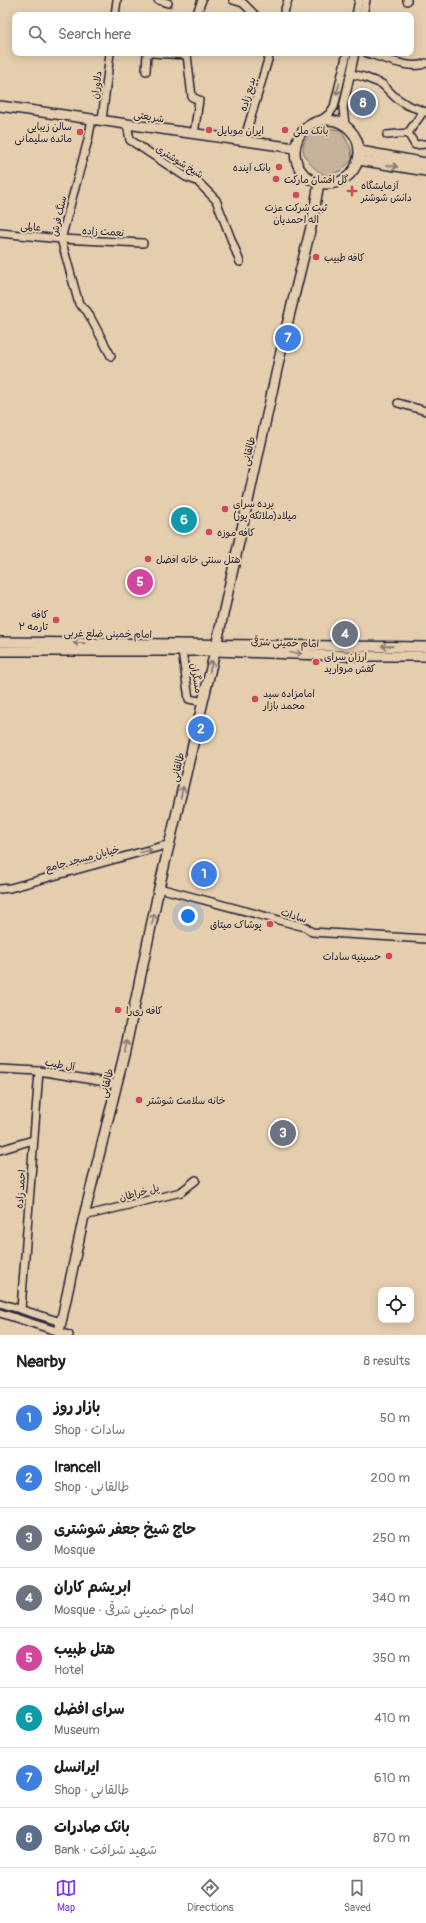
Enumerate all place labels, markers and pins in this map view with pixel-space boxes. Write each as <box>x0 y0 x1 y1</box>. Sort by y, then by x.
pin: 8 <box>350 88 376 118</box>
place label: سالن زیبایی مائده سلیمانی <box>15 121 72 146</box>
marker: ایران موبایل <box>204 125 214 135</box>
place label: ایران موبایل <box>217 125 264 137</box>
marker: بانک ملی <box>280 125 290 135</box>
place label: بانک ملی <box>293 125 329 138</box>
marker: سالن زیبایی مائده سلیمانی <box>75 127 85 137</box>
place label: بانک آینده <box>233 162 271 174</box>
marker: بانک آینده <box>274 162 284 172</box>
marker: گل افشان مارکت <box>271 174 281 184</box>
place label: گل افشان مارکت <box>284 174 349 186</box>
place label: آزمایشگاه دانش شوشتر <box>360 180 412 204</box>
marker: آزمایشگاه دانش شوشتر <box>346 185 358 197</box>
marker: ثبت شرکت عزت اله احمدیان <box>291 190 301 200</box>
place label: ثبت شرکت عزت اله احمدیان <box>265 202 328 226</box>
marker: کافه طبیب <box>311 252 321 262</box>
place label: کافه طبیب <box>324 252 365 264</box>
pin: 7 <box>275 323 301 353</box>
place label: پرده سرای میلاد(ملائکه پور) <box>233 498 297 522</box>
marker: پرده سرای میلاد(ملائکه پور) <box>220 504 230 514</box>
pin: 6 <box>171 505 197 535</box>
marker: کافه موزه <box>204 527 214 537</box>
place label: کافه موزه <box>217 527 255 539</box>
marker: هتل سنتی خانه افضل <box>143 554 153 564</box>
place label: هتل سنتی خانه افضل <box>156 554 240 567</box>
pin: 5 <box>127 567 153 597</box>
place label: کافه تارمه ۲ <box>19 609 48 633</box>
marker: کافه تارمه ۲ <box>51 615 61 625</box>
pin: 4 <box>332 619 358 649</box>
place label: ارزان سرای کفش مروارید <box>324 651 375 675</box>
marker: ارزان سرای کفش مروارید <box>311 657 321 667</box>
place label: امامزاده سید محمد بازار <box>262 688 315 712</box>
marker: امامزاده سید محمد بازار <box>250 694 260 704</box>
pin: 2 <box>188 714 214 744</box>
pin: 1 <box>191 859 217 889</box>
place label: پوشاک میثاق <box>210 919 262 931</box>
marker: پوشاک میثاق <box>265 919 275 929</box>
place label: حسینیه سادات <box>323 951 381 963</box>
marker: حسینیه سادات <box>384 951 394 961</box>
marker: کافه‌ ری‌را <box>113 1005 123 1015</box>
place label: کافه‌ ری‌را <box>126 1005 162 1017</box>
marker: خانه سلامت شوشتر <box>134 1095 144 1105</box>
place label: خانه سلامت شوشتر <box>146 1095 226 1107</box>
pin: 3 <box>270 1118 296 1148</box>

